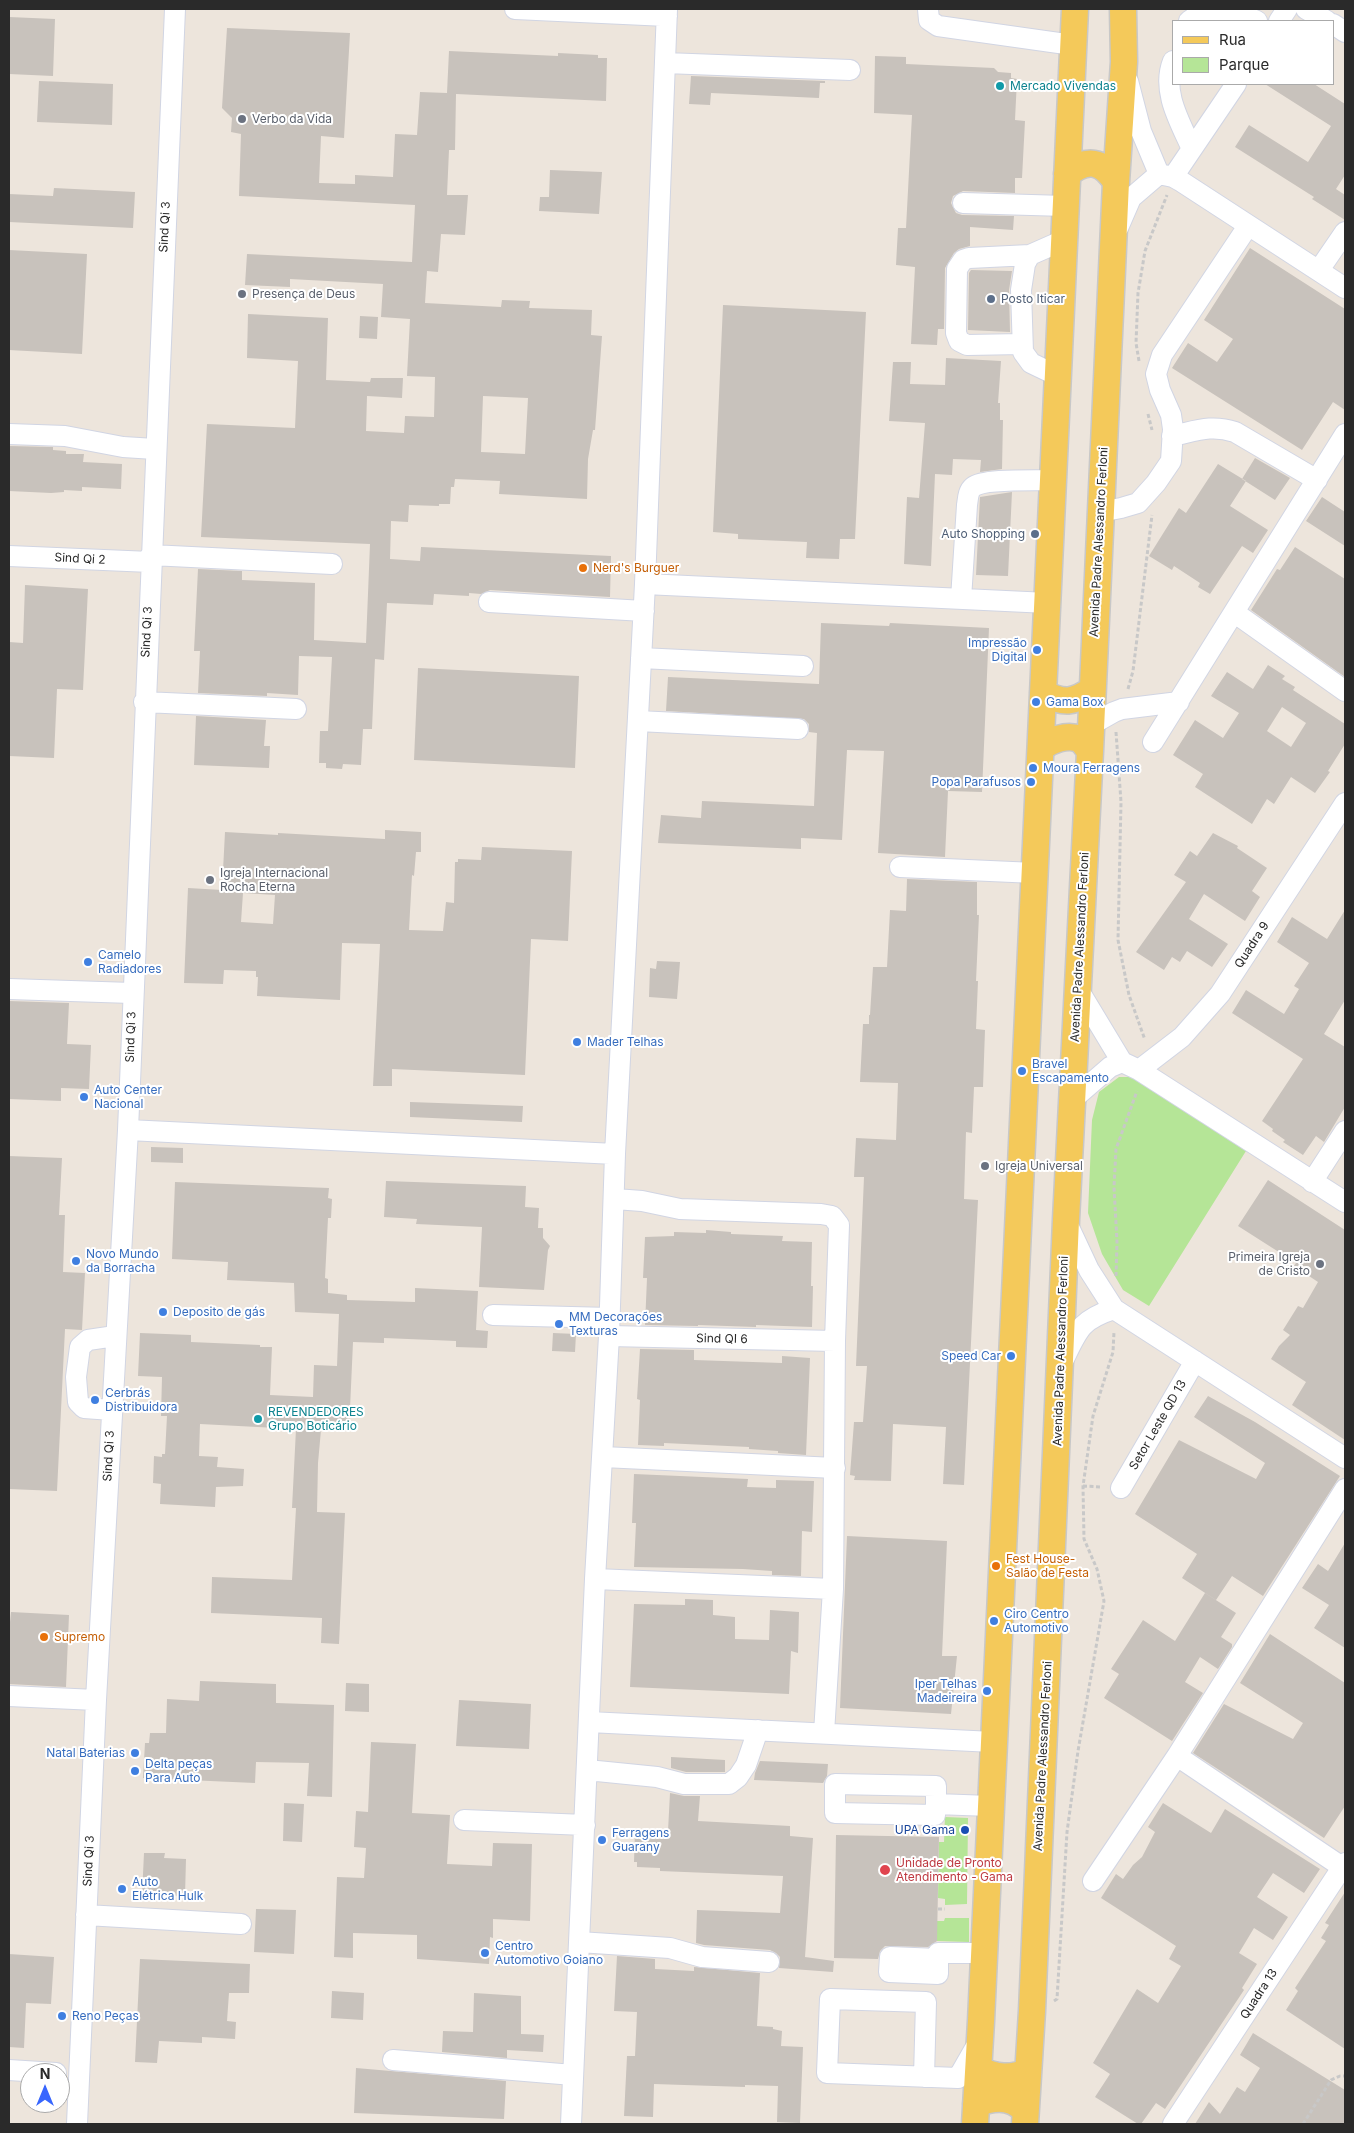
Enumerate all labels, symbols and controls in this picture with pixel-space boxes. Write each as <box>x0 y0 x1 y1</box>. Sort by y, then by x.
legend <box>1172 20 1334 85</box>
text: Rua <box>1219 30 1246 49</box>
text: Parque <box>1219 55 1269 74</box>
place label: Mercado Vivendas <box>1010 79 1116 93</box>
marker: Mercado Vivendas <box>994 80 1006 92</box>
place label: Verbo da Vida <box>252 112 332 126</box>
marker: Verbo da Vida <box>236 113 248 125</box>
street label: Sind Qi 3 <box>156 201 174 253</box>
place label: Presença de Deus <box>252 287 355 301</box>
marker: Presença de Deus <box>236 288 248 300</box>
place label: Posto Iticar <box>1001 292 1065 306</box>
marker: Posto Iticar <box>985 293 997 305</box>
street label: Avenida Padre Alessandro Ferloni <box>1087 447 1111 637</box>
place label: Auto Shopping <box>941 527 1025 541</box>
marker: Auto Shopping <box>1029 528 1041 540</box>
street label: Sind Qi 2 <box>54 550 106 568</box>
place label: Nerd's Burguer <box>593 561 679 575</box>
marker: Nerd's Burguer <box>577 562 589 574</box>
street label: Sind Qi 3 <box>138 606 156 658</box>
place label: Impressão Digital <box>968 636 1027 664</box>
marker: Impressão Digital <box>1031 644 1043 656</box>
place label: Gama Box <box>1046 695 1104 709</box>
marker: Gama Box <box>1030 696 1042 708</box>
place label: Moura Ferragens <box>1043 761 1140 775</box>
marker: Moura Ferragens <box>1027 762 1039 774</box>
place label: Popa Parafusos <box>932 775 1021 789</box>
marker: Popa Parafusos <box>1025 776 1037 788</box>
street label: Avenida Padre Alessandro Ferloni <box>1068 852 1092 1042</box>
place label: Igreja Internacional Rocha Eterna <box>220 866 328 894</box>
marker: Igreja Internacional Rocha Eterna <box>204 874 216 886</box>
street label: Quadra 9 <box>1232 919 1272 971</box>
place label: Camelo Radiadores <box>98 948 162 976</box>
marker: Camelo Radiadores <box>82 956 94 968</box>
street label: Sind Qi 3 <box>123 1011 139 1063</box>
place label: Mader Telhas <box>587 1035 664 1049</box>
marker: Mader Telhas <box>571 1036 583 1048</box>
place label: Bravel Escapamento <box>1032 1057 1109 1085</box>
marker: Bravel Escapamento <box>1016 1065 1028 1077</box>
place label: Auto Center Nacional <box>94 1083 162 1111</box>
marker: Auto Center Nacional <box>78 1091 90 1103</box>
place label: Igreja Universal <box>995 1159 1083 1173</box>
marker: Igreja Universal <box>979 1160 991 1172</box>
place label: Novo Mundo da Borracha <box>86 1247 159 1275</box>
place label: Primeira Igreja de Cristo <box>1228 1250 1310 1278</box>
marker: Novo Mundo da Borracha <box>70 1255 82 1267</box>
street label: Avenida Padre Alessandro Ferloni <box>1050 1256 1072 1446</box>
marker: Primeira Igreja de Cristo <box>1314 1258 1326 1270</box>
place label: Deposito de gás <box>173 1305 265 1319</box>
marker: Deposito de gás <box>157 1306 169 1318</box>
place label: MM Decorações Texturas <box>569 1310 662 1338</box>
marker: MM Decorações Texturas <box>553 1318 565 1330</box>
street label: Sind QI 6 <box>696 1331 748 1347</box>
place label: Speed Car <box>941 1349 1001 1363</box>
marker: Speed Car <box>1005 1350 1017 1362</box>
street label: Setor Leste QD 13 <box>1126 1377 1190 1473</box>
place label: Cerbrás Distribuidora <box>105 1386 178 1414</box>
marker: Cerbrás Distribuidora <box>89 1394 101 1406</box>
place label: REVENDEDORES Grupo Boticário <box>268 1405 364 1433</box>
marker: REVENDEDORES Grupo Boticário <box>252 1413 264 1425</box>
street label: Sind Qi 3 <box>100 1430 118 1482</box>
place label: Fest House- Salão de Festa <box>1006 1552 1089 1580</box>
marker: Fest House- Salão de Festa <box>990 1560 1002 1572</box>
place label: Ciro Centro Automotivo <box>1004 1607 1069 1635</box>
marker: Ciro Centro Automotivo <box>988 1615 1000 1627</box>
place label: Supremo <box>54 1630 105 1644</box>
marker: Supremo <box>38 1631 50 1643</box>
street label: Avenida Padre Alessandro Ferloni <box>1031 1661 1055 1851</box>
place label: Iper Telhas Madeireira <box>915 1677 977 1705</box>
marker: Iper Telhas Madeireira <box>981 1685 993 1697</box>
place label: Natal Baterias <box>46 1746 125 1760</box>
marker: Natal Baterias <box>129 1747 141 1759</box>
place label: Delta peças Para Auto <box>145 1757 212 1785</box>
marker: Delta peças Para Auto <box>129 1765 141 1777</box>
place label: UPA Gama <box>895 1823 955 1837</box>
marker: UPA Gama <box>959 1824 971 1836</box>
place label: Ferragens Guarany <box>612 1826 669 1854</box>
marker: Ferragens Guarany <box>596 1834 608 1846</box>
street label: Sind Qi 3 <box>80 1835 98 1887</box>
place label: Unidade de Pronto Atendimento - Gama <box>896 1856 1013 1884</box>
marker: Unidade de Pronto Atendimento - Gama <box>878 1863 892 1877</box>
place label: Auto Elétrica Hulk <box>132 1875 203 1903</box>
marker: Auto Elétrica Hulk <box>116 1883 128 1895</box>
place label: Centro Automotivo Goiano <box>495 1939 603 1967</box>
marker: Centro Automotivo Goiano <box>479 1947 491 1959</box>
street label: Quadra 13 <box>1237 1966 1281 2022</box>
place label: Reno Peças <box>72 2009 139 2023</box>
marker: Reno Peças <box>56 2010 68 2022</box>
north arrow <box>20 2063 70 2113</box>
text: N <box>40 2065 50 2082</box>

